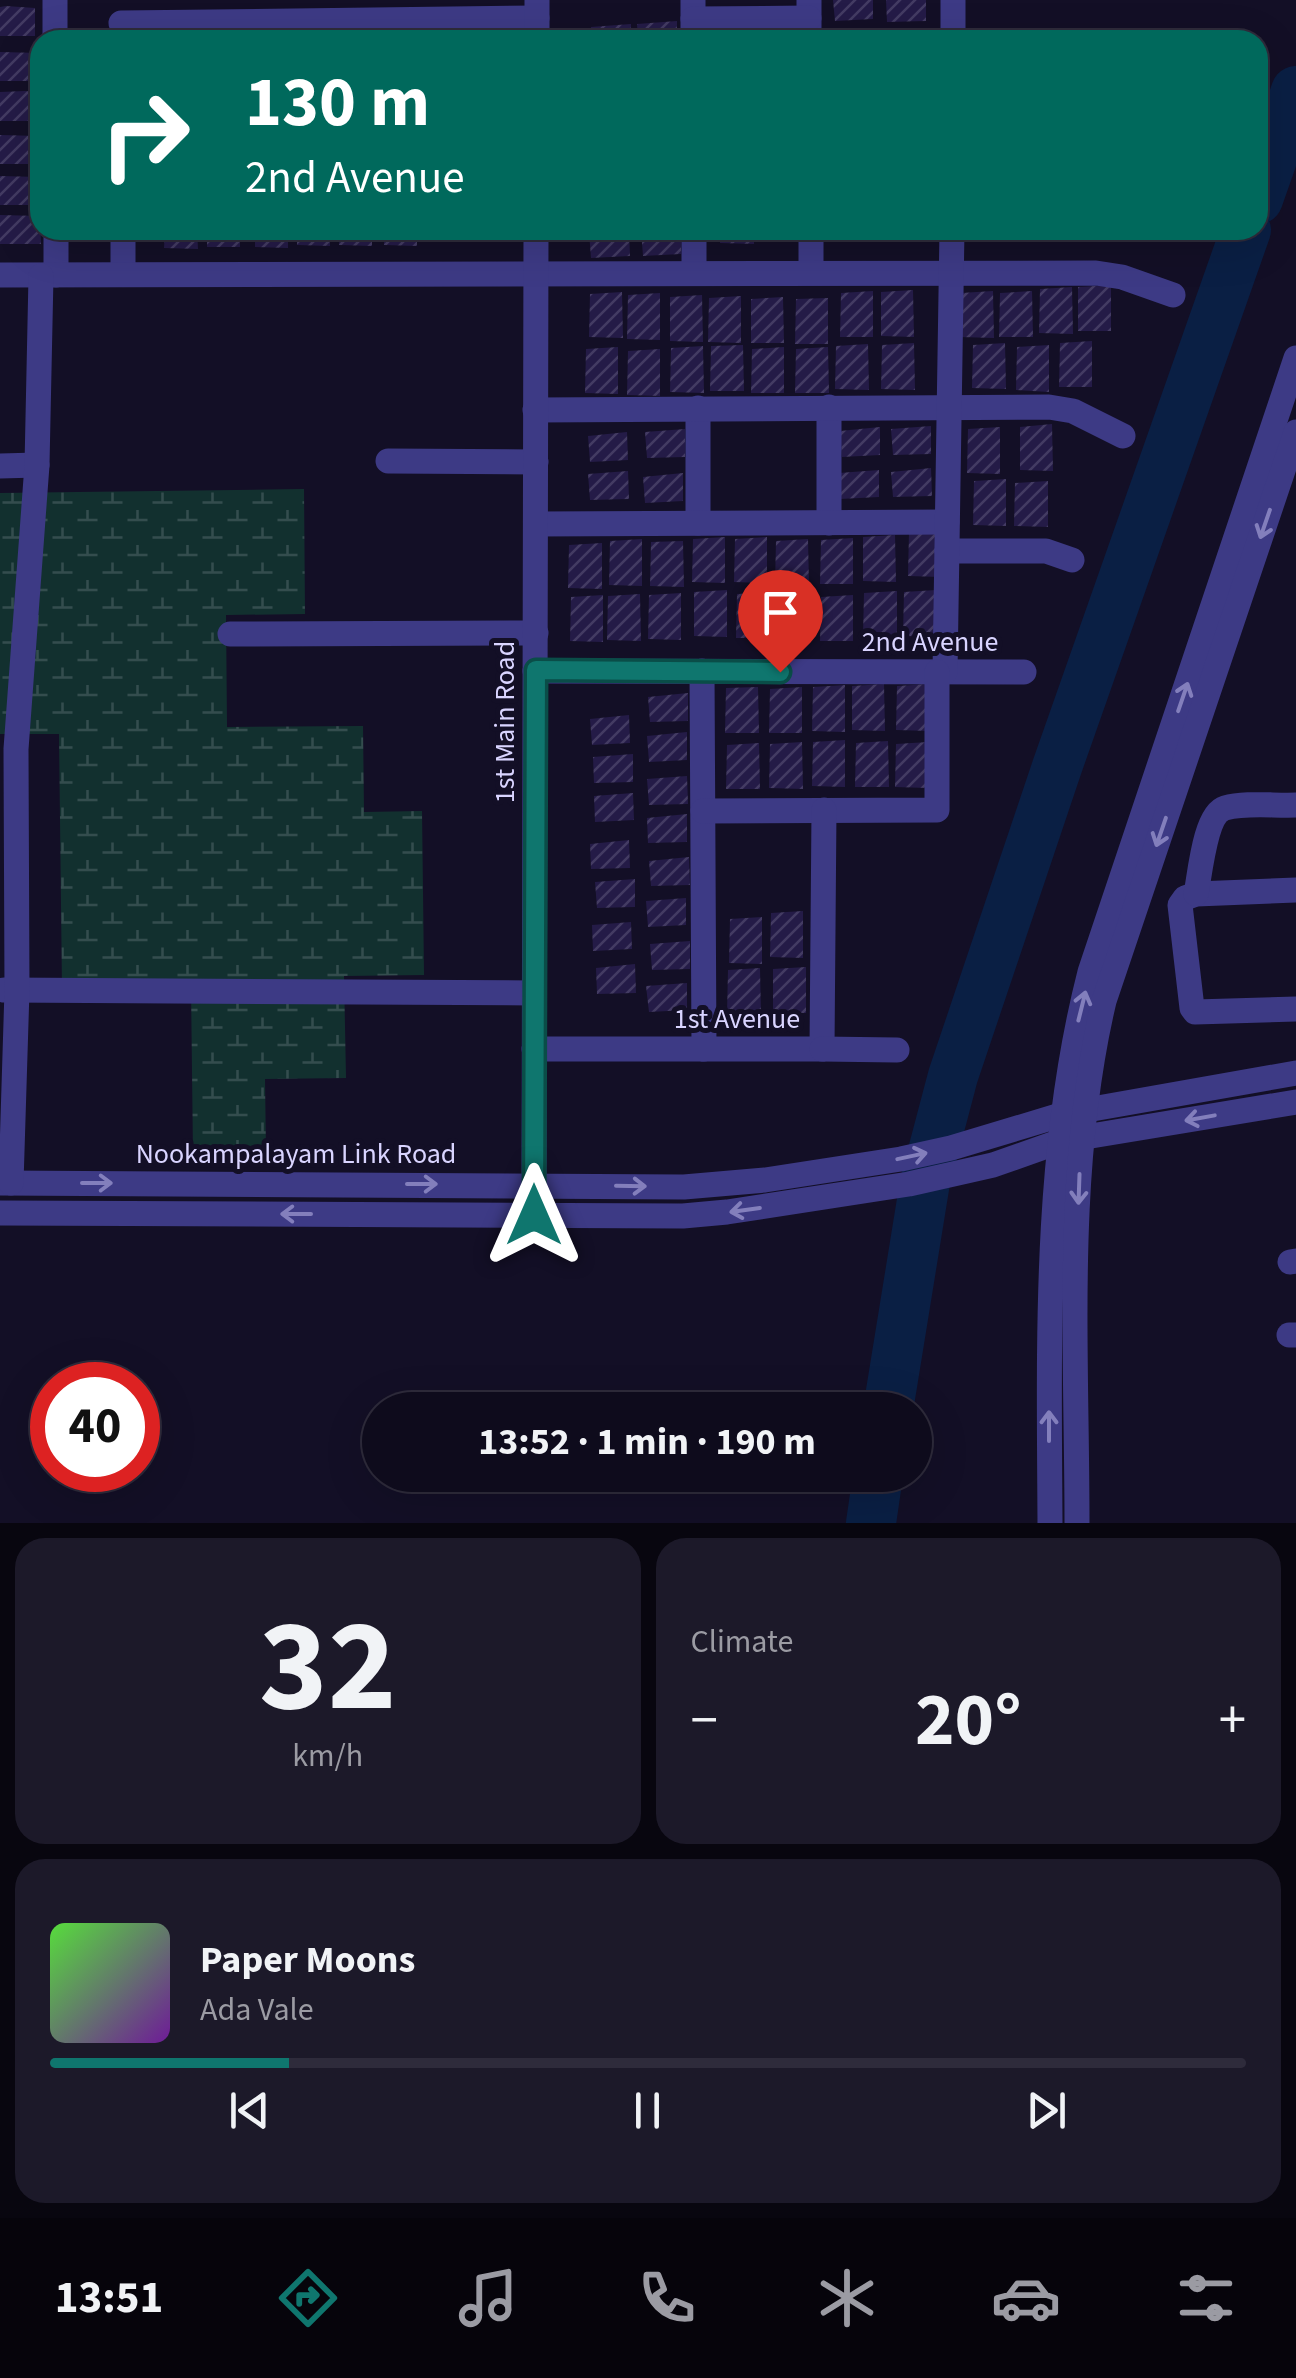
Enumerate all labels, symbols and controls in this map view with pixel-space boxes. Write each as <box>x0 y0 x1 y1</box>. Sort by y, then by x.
text: 130 m <box>245 53 430 153</box>
icon: right <box>80 70 210 200</box>
text: 2nd Avenue <box>245 146 465 210</box>
one-way arrow <box>1254 507 1272 539</box>
pin <box>738 570 823 673</box>
icon: arrive <box>753 585 808 640</box>
street label: 2nd Avenue <box>862 622 998 662</box>
street label: 1st Main Road <box>485 641 525 803</box>
one-way arrow <box>1175 682 1193 714</box>
one-way arrow <box>1151 816 1169 847</box>
one-way arrow <box>1073 991 1092 1022</box>
street label: 1st Avenue <box>674 999 800 1039</box>
one-way arrow <box>1185 1110 1217 1129</box>
street label: Nookampalayam Link Road <box>136 1134 456 1174</box>
one-way arrow <box>895 1146 927 1165</box>
position arrow <box>482 1163 586 1267</box>
one-way arrow <box>1069 1172 1088 1204</box>
one-way arrow <box>80 1174 113 1192</box>
one-way arrow <box>406 1174 438 1194</box>
one-way arrow <box>614 1176 647 1196</box>
one-way arrow <box>729 1201 762 1219</box>
one-way arrow <box>281 1204 314 1224</box>
speed limit sign: 40 <box>30 1362 160 1492</box>
one-way arrow <box>1040 1410 1058 1442</box>
text: 13:52 · 1 min · 190 m <box>478 1415 816 1469</box>
text: 32 <box>259 1575 396 1760</box>
text: Climate <box>691 1619 793 1665</box>
text: 20° <box>915 1667 1022 1774</box>
text: − <box>691 1682 718 1760</box>
text: + <box>1219 1682 1246 1760</box>
text: km/h <box>292 1733 363 1779</box>
text: Paper Moons <box>200 1933 415 1987</box>
text: Ada Vale <box>200 1987 314 2033</box>
icon: previous <box>222 2083 277 2138</box>
icon: pause <box>620 2083 675 2138</box>
icon: next <box>1019 2083 1074 2138</box>
icon: directions <box>273 2263 343 2333</box>
icon: music <box>453 2263 523 2333</box>
icon: phone <box>632 2263 702 2333</box>
icon: climate <box>812 2263 882 2333</box>
icon: car <box>991 2263 1061 2333</box>
icon: filters <box>1171 2263 1241 2333</box>
text: 13:51 <box>55 2266 163 2330</box>

